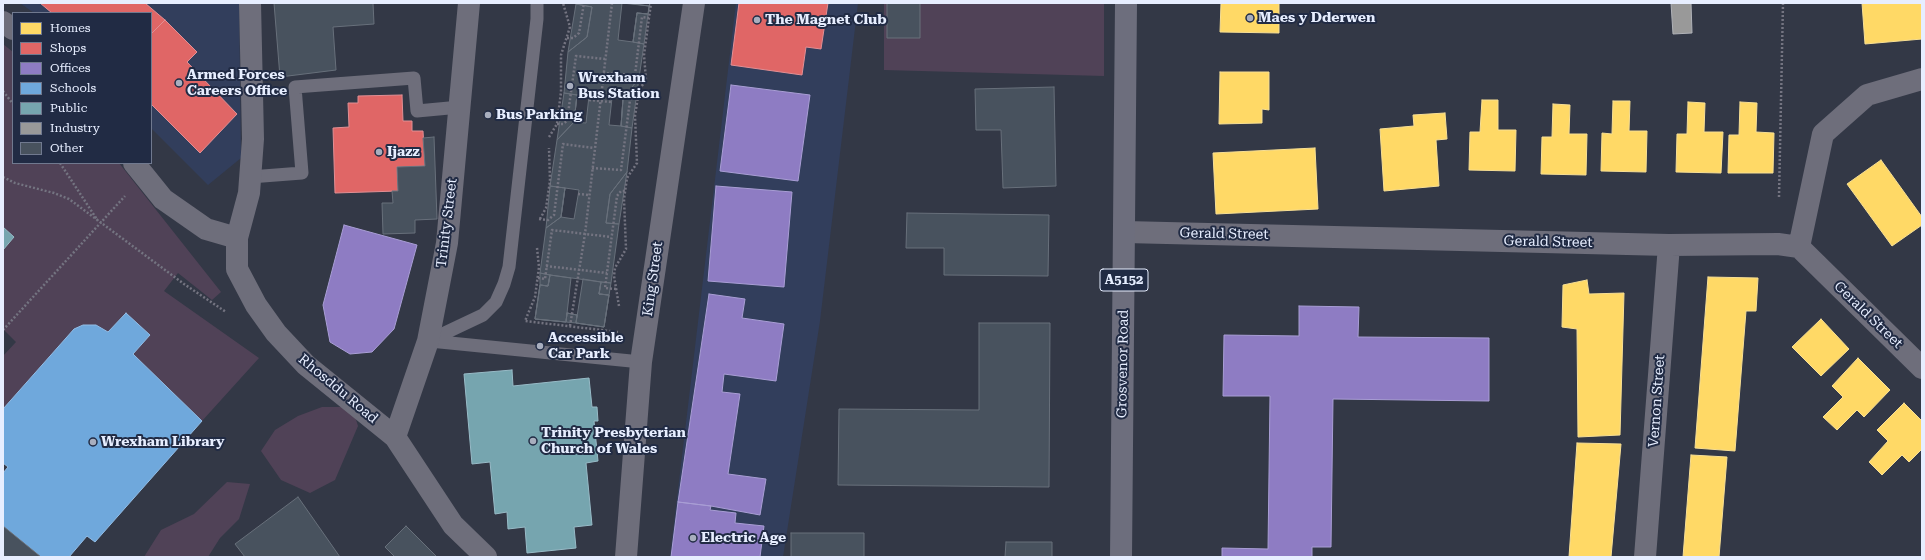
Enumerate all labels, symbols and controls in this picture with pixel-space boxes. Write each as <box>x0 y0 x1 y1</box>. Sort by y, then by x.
place label: Maes y Dderwen <box>1258 10 1375 26</box>
legend <box>12 12 152 164</box>
place label: The Magnet Club <box>765 12 887 28</box>
marker: Maes y Dderwen <box>1245 13 1255 23</box>
marker: The Magnet Club <box>752 15 762 25</box>
text: Homes <box>50 21 90 35</box>
text: Shops <box>50 41 86 55</box>
text: Offices <box>50 61 91 75</box>
place label: Armed Forces Careers Office <box>187 67 287 100</box>
place label: Wrexham Bus Station <box>578 70 660 102</box>
marker: Armed Forces Careers Office <box>174 78 184 88</box>
text: Schools <box>50 81 96 95</box>
marker: Wrexham Bus Station <box>565 81 575 91</box>
text: Public <box>50 101 87 115</box>
place label: Bus Parking <box>496 107 582 123</box>
marker: Bus Parking <box>483 110 493 120</box>
text: Industry <box>50 121 100 135</box>
text: Other <box>50 141 83 155</box>
place label: Ijazz <box>387 144 420 160</box>
marker: Ijazz <box>374 147 384 157</box>
street label: Trinity Street <box>433 177 461 269</box>
street label: Gerald Street <box>1179 225 1269 243</box>
street label: Gerald Street <box>1503 233 1593 251</box>
street label: King Street <box>639 241 667 317</box>
road number: A5152 <box>1100 269 1148 291</box>
street label: Gerald Street <box>1830 278 1906 352</box>
street label: Grosvenor Road <box>1114 310 1132 418</box>
place label: Accessible Car Park <box>548 330 623 362</box>
marker: Accessible Car Park <box>535 341 545 351</box>
street label: Rhosddu Road <box>295 351 381 427</box>
street label: Vernon Street <box>1645 354 1669 448</box>
place label: Trinity Presbyterian Church of Wales <box>541 425 686 458</box>
place label: Wrexham Library <box>101 434 224 450</box>
marker: Trinity Presbyterian Church of Wales <box>528 436 538 446</box>
marker: Wrexham Library <box>88 437 98 447</box>
place label: Electric Age <box>701 530 786 546</box>
marker: Electric Age <box>688 533 698 543</box>

